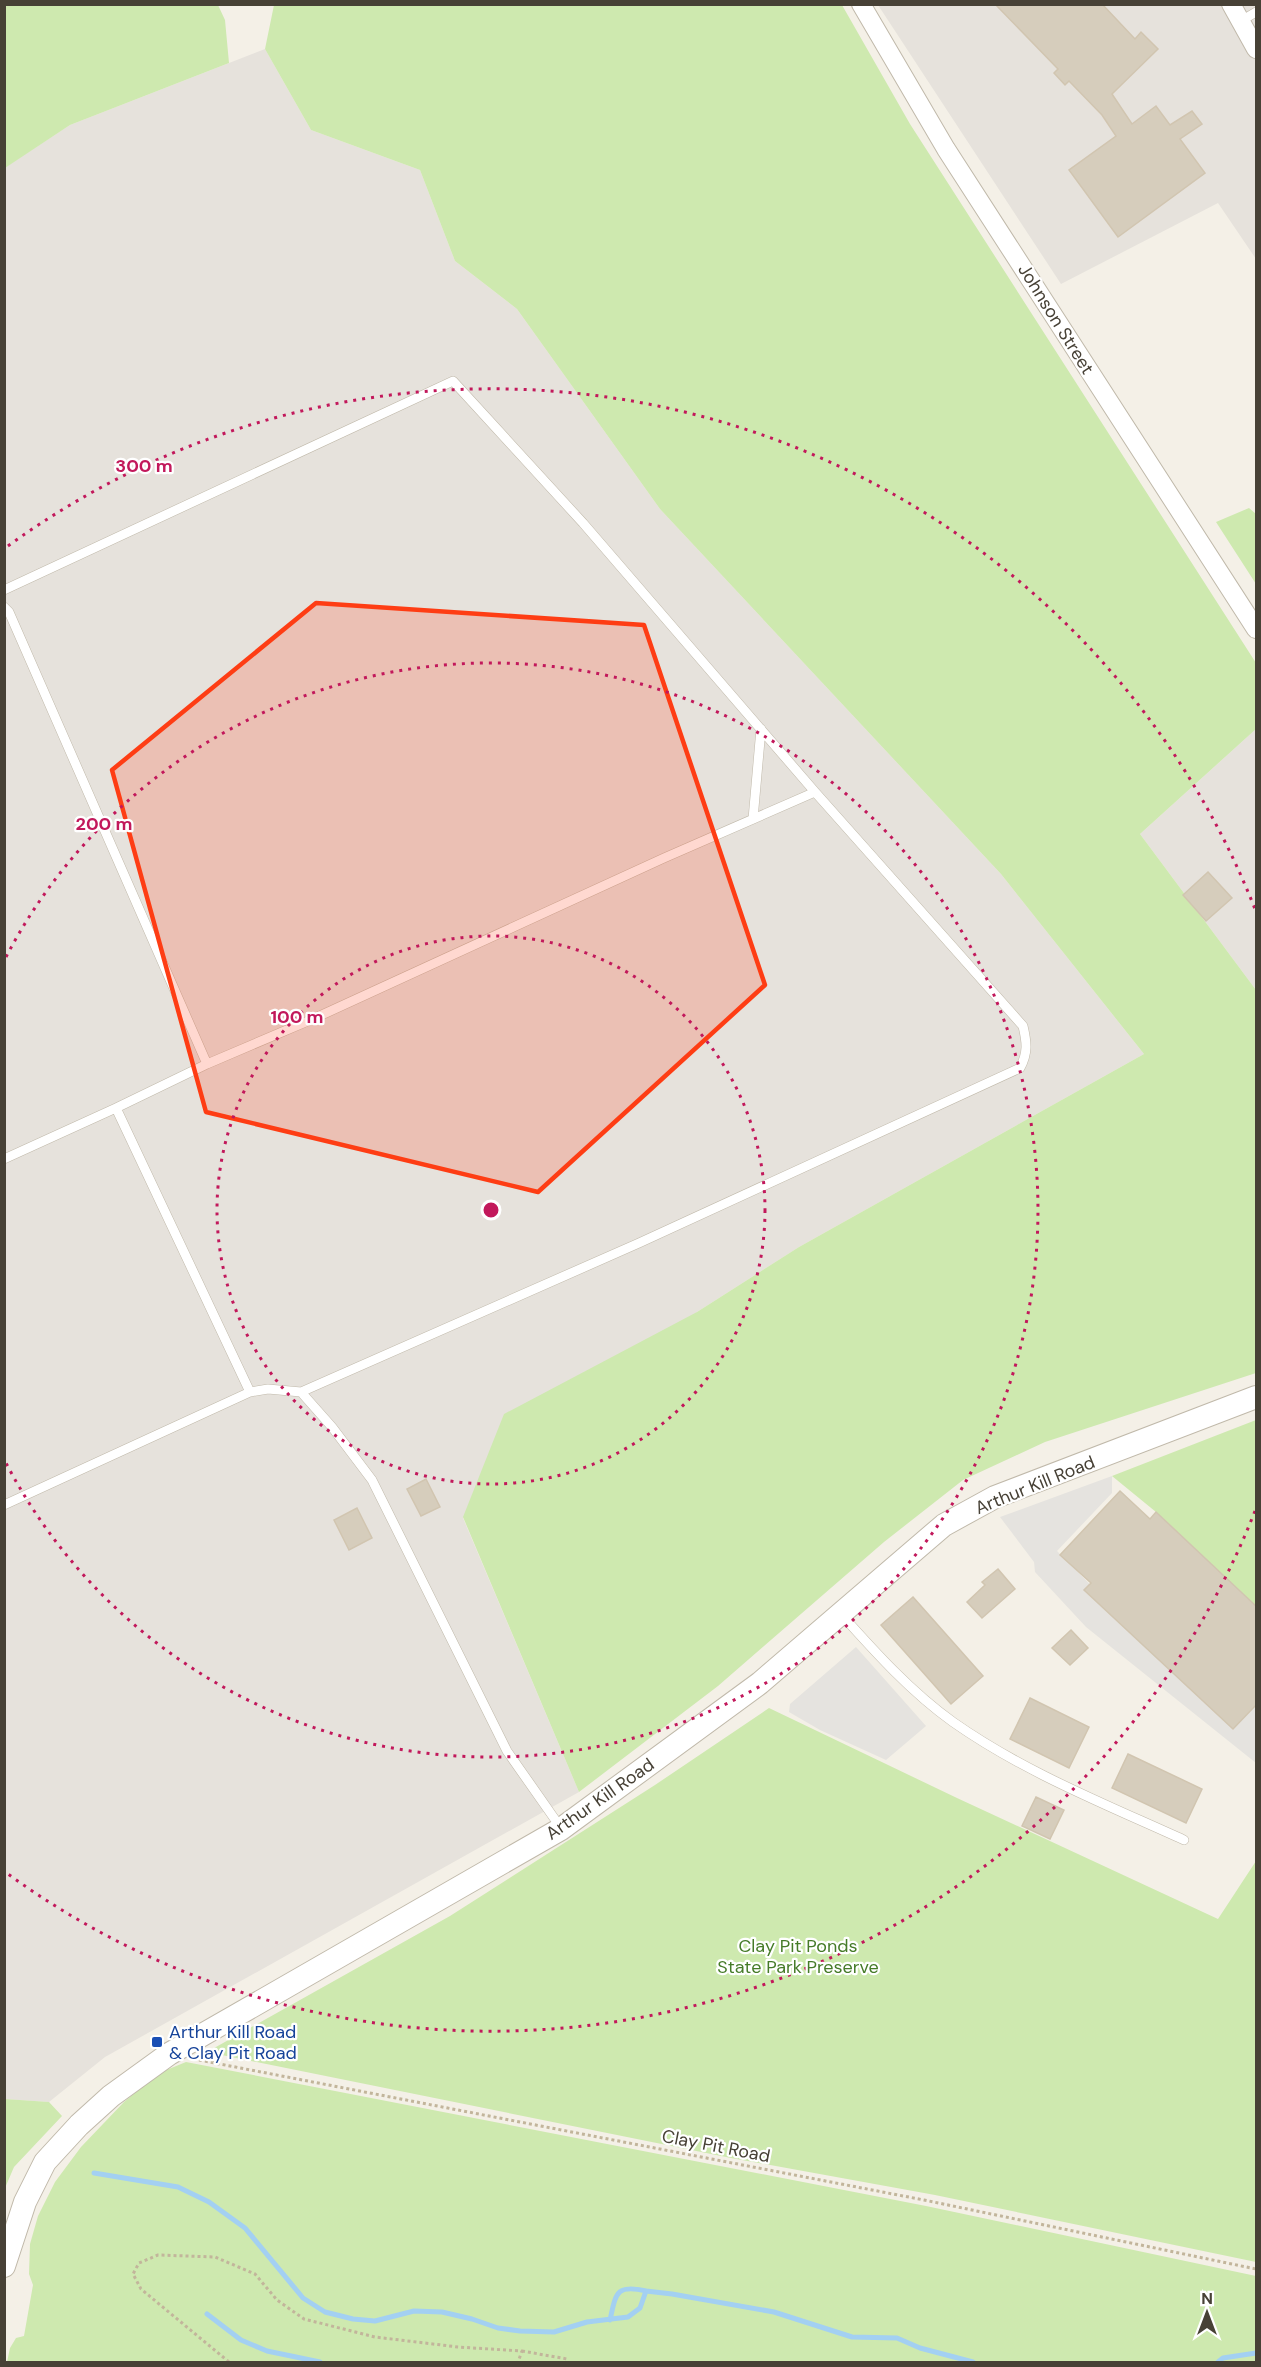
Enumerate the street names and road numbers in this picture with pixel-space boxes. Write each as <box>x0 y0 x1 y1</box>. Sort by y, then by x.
street label: Johnson Street <box>1012 259 1100 379</box>
street label: Arthur Kill Road <box>971 1450 1099 1520</box>
street label: Arthur Kill Road <box>541 1753 659 1845</box>
street label: Clay Pit Road <box>660 2124 772 2168</box>

